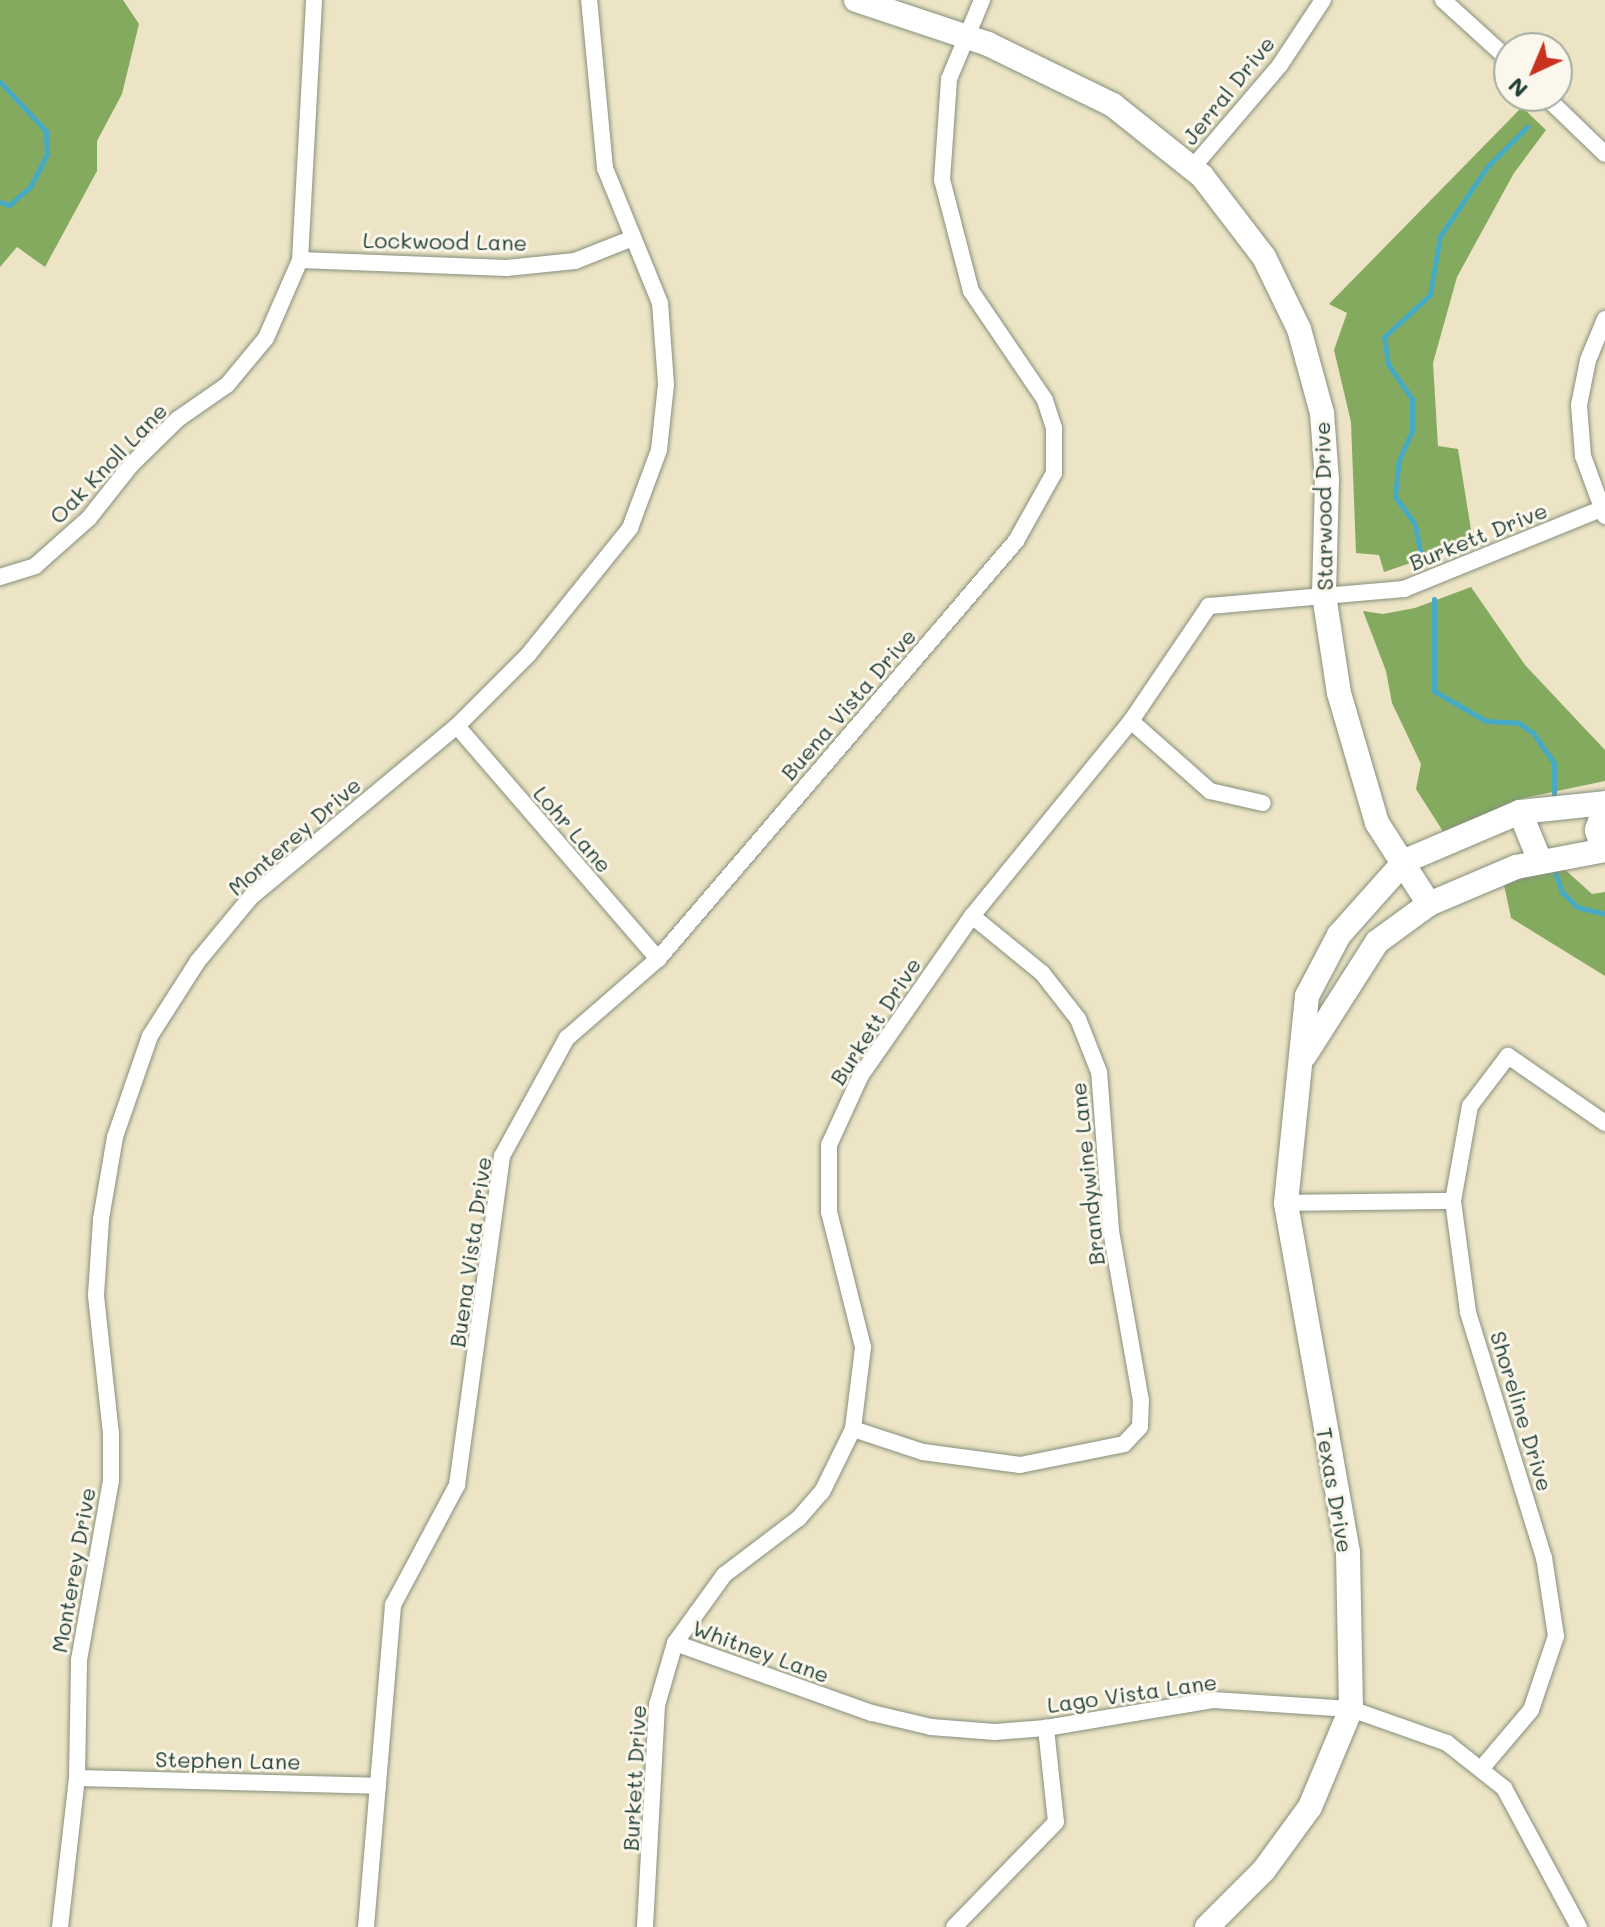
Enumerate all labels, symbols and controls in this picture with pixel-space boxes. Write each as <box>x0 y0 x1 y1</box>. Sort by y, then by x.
street label: Jerral Drive <box>1176 30 1280 150</box>
north arrow <box>1493 32 1573 112</box>
text: N <box>1501 72 1533 104</box>
street label: Lockwood Lane <box>363 226 527 256</box>
street label: Oak Knoll Lane <box>44 397 172 529</box>
street label: Starwood Drive <box>1308 421 1338 591</box>
street label: Burkett Drive <box>1405 496 1551 576</box>
street label: Buena Vista Drive <box>775 623 921 785</box>
street label: Monterey Drive <box>222 771 366 901</box>
street label: Lohr Lane <box>528 780 618 878</box>
street label: Burkett Drive <box>824 952 926 1090</box>
street label: Brandywine Lane <box>1064 1081 1110 1267</box>
street label: Buena Vista Drive <box>444 1155 496 1349</box>
street label: Shoreline Drive <box>1485 1328 1559 1494</box>
street label: Texas Drive <box>1311 1425 1359 1555</box>
street label: Monterey Drive <box>45 1485 101 1655</box>
street label: Whitney Lane <box>689 1614 833 1688</box>
street label: Lago Vista Lane <box>1045 1668 1219 1718</box>
street label: Burkett Drive <box>617 1704 651 1852</box>
street label: Stephen Lane <box>155 1746 301 1774</box>

